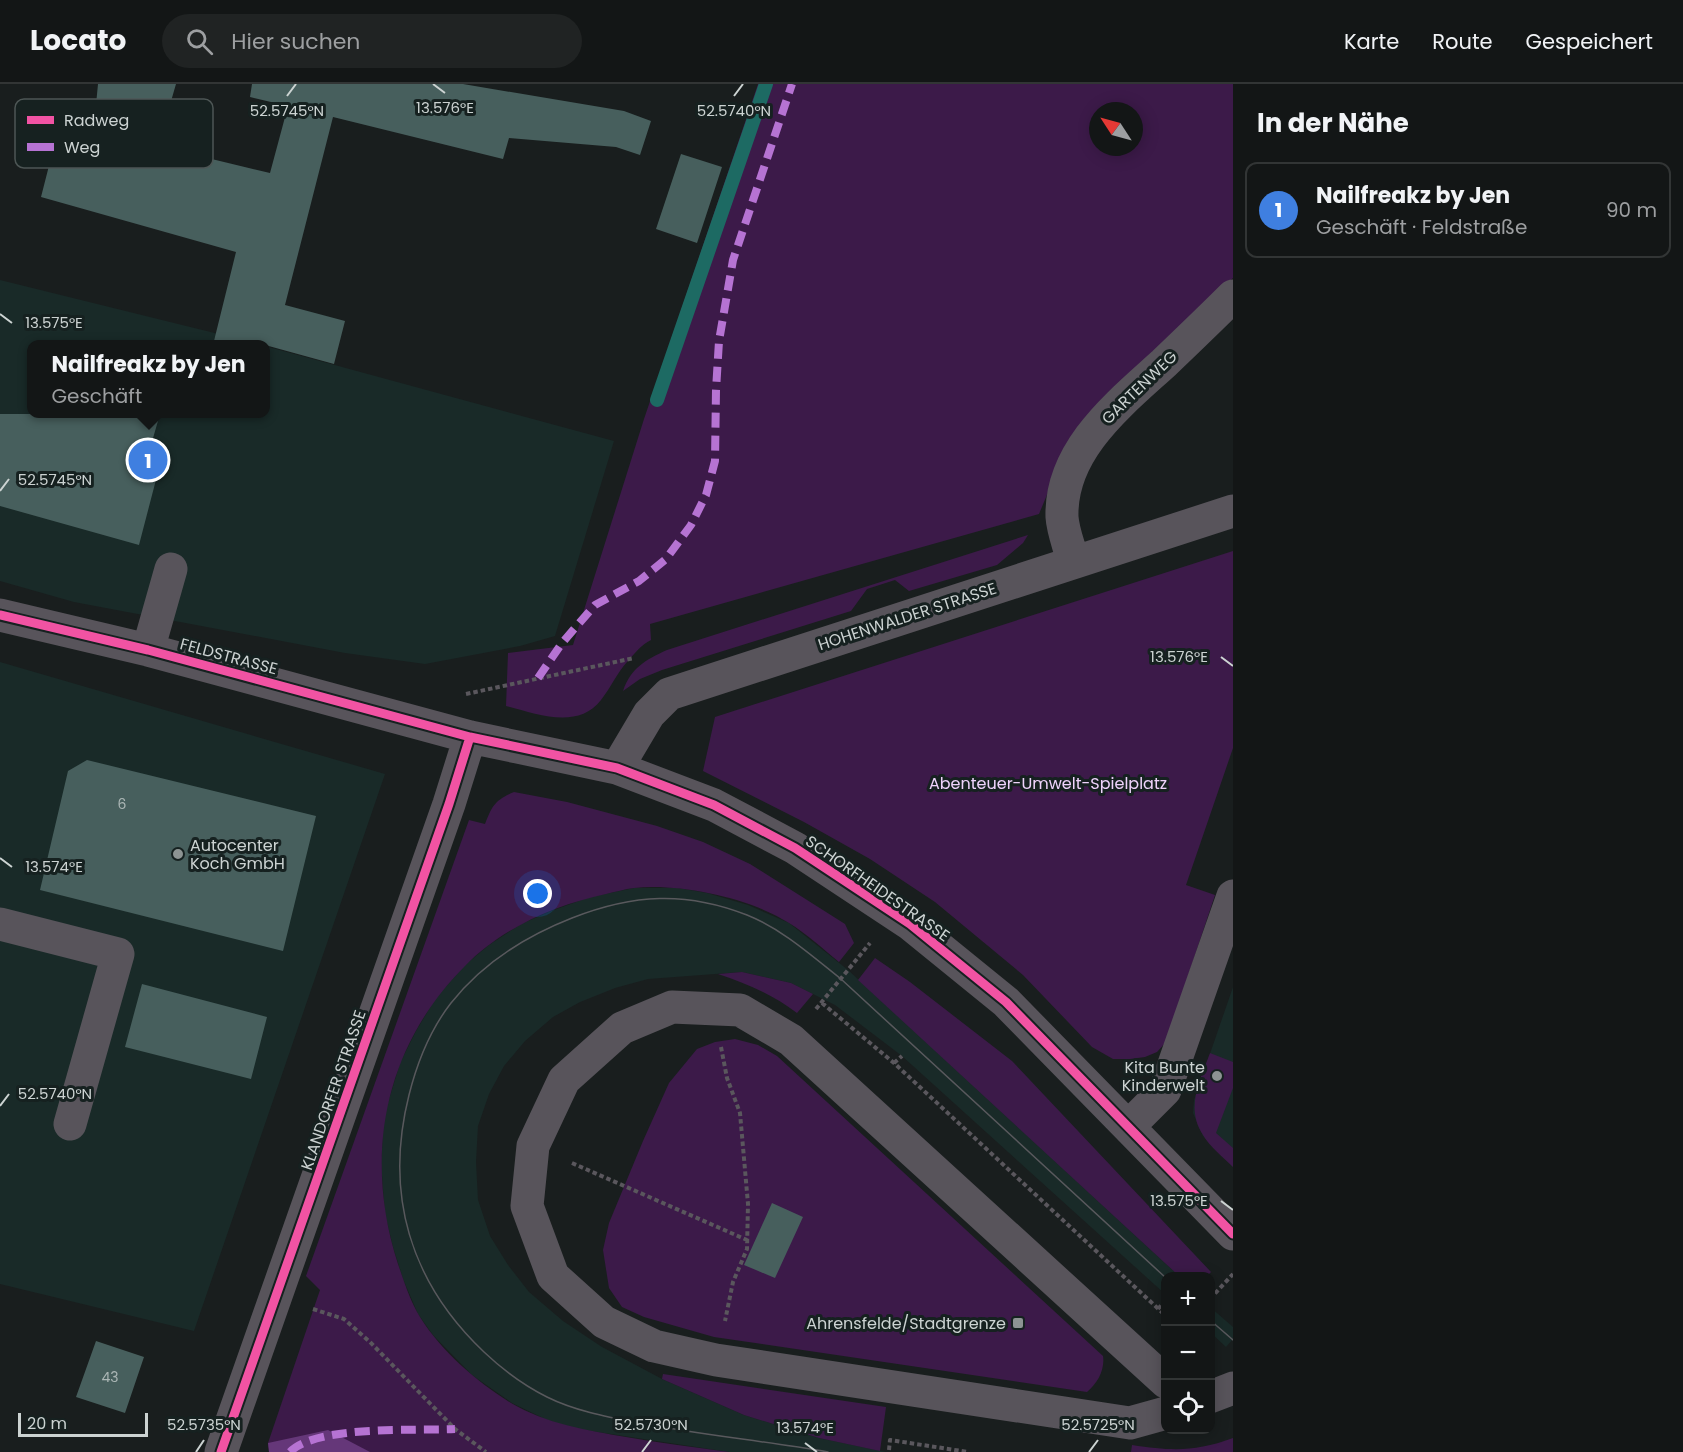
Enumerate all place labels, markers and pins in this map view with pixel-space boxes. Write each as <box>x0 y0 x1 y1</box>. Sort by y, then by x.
pin: 1 <box>128 438 168 482</box>
place label: Autocenter Koch GmbH <box>190 834 285 875</box>
marker: Autocenter Koch GmbH <box>171 847 185 861</box>
place label: Kita Bunte Kinderwelt <box>1122 1056 1205 1097</box>
marker: Kita Bunte Kinderwelt <box>1210 1069 1224 1083</box>
place label: Ahrensfelde/Stadtgrenze <box>806 1312 1006 1335</box>
marker: Ahrensfelde/Stadtgrenze <box>1011 1316 1025 1330</box>

